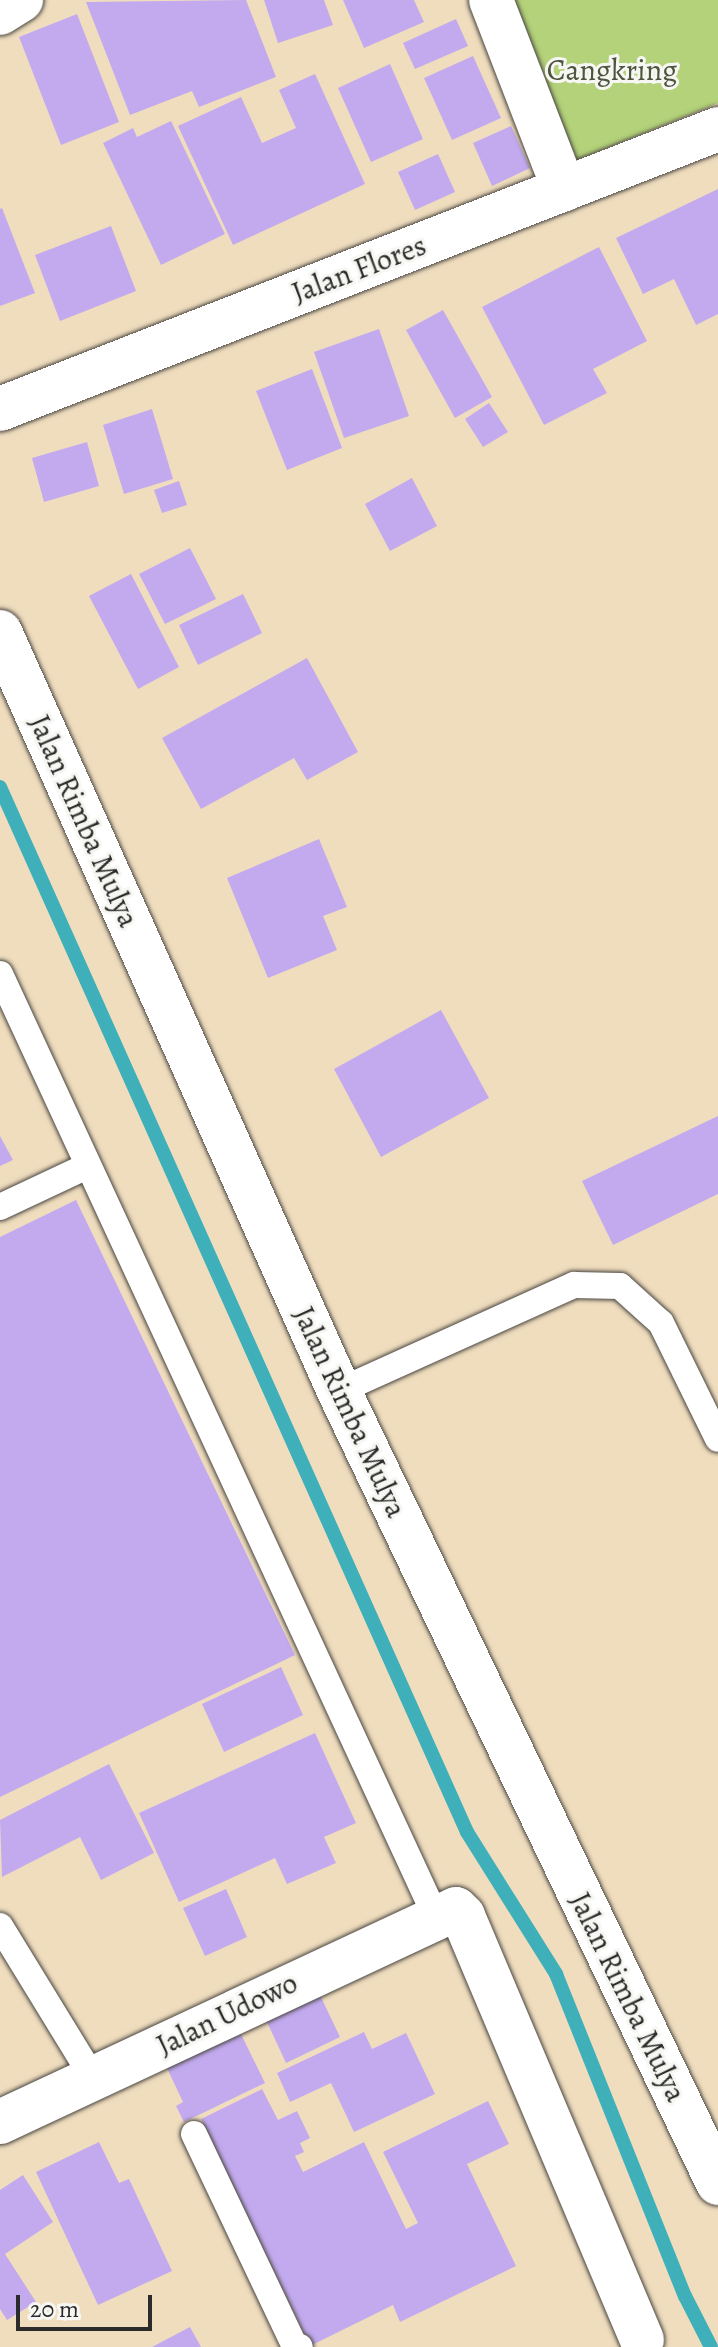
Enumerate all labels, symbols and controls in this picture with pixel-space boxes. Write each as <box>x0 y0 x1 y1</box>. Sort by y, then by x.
park label: Cangkring <box>547 52 677 88</box>
street label: Jalan Flores <box>287 227 431 311</box>
street label: Jalan Rimba Mulya <box>21 709 147 933</box>
street label: Jalan Rimba Mulya <box>285 1301 415 1523</box>
street label: Jalan Rimba Mulya <box>562 1886 694 2108</box>
street label: Jalan Udowo <box>151 1964 303 2064</box>
scale bar <box>20 2279 156 2329</box>
text: 20 m <box>30 2293 79 2325</box>

